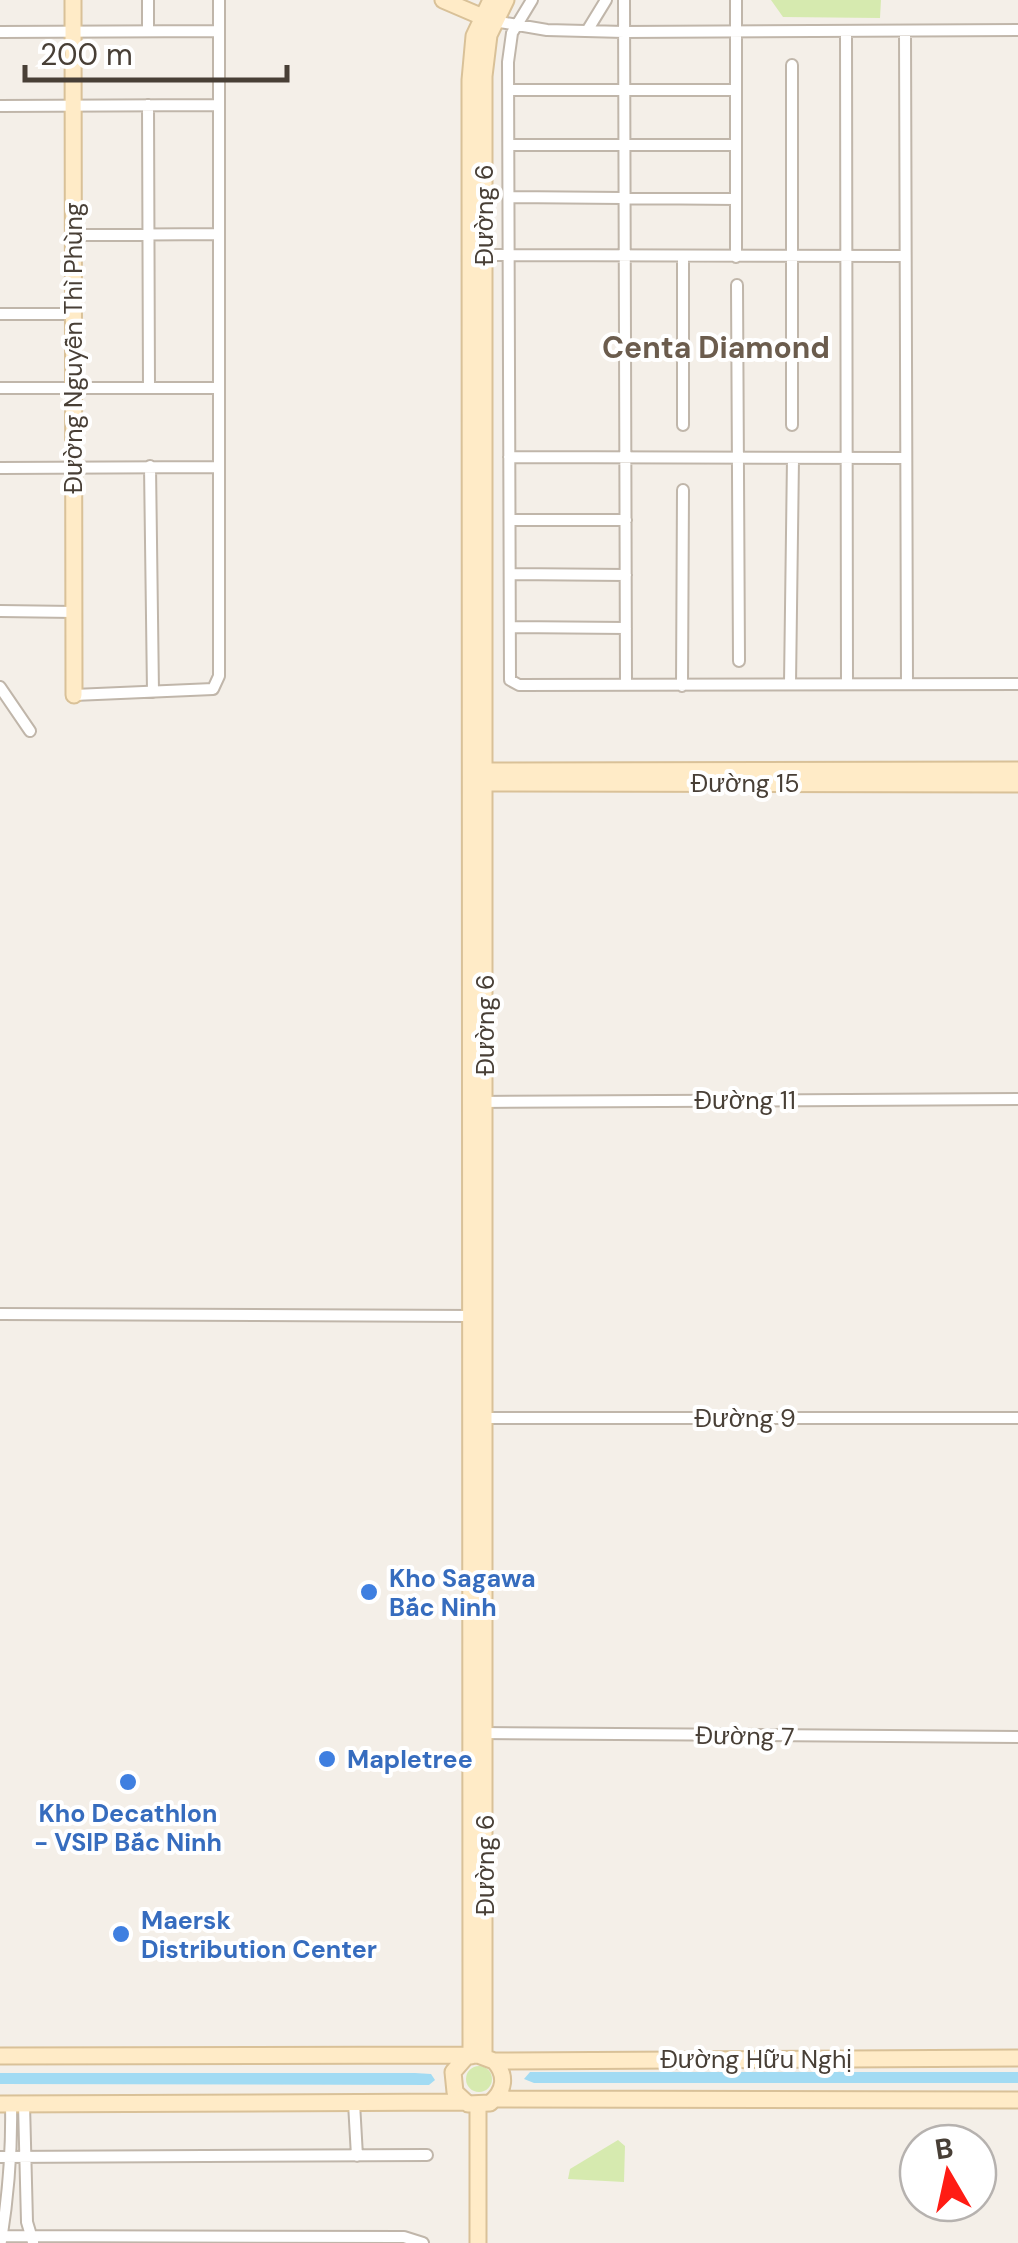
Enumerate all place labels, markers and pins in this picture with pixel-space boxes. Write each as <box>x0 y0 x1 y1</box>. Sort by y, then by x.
place label: Kho Sagawa Bắc Ninh <box>389 1562 536 1624</box>
marker: Kho Sagawa Bắc Ninh <box>358 1581 380 1603</box>
place label: Mapletree <box>347 1743 473 1776</box>
marker: Mapletree <box>316 1748 338 1770</box>
marker: Kho Decathlon - VSIP Bắc Ninh <box>117 1771 139 1793</box>
place label: Kho Decathlon - VSIP Bắc Ninh <box>34 1797 222 1859</box>
place label: Maersk Distribution Center <box>141 1904 377 1966</box>
marker: Maersk Distribution Center <box>110 1923 132 1945</box>

